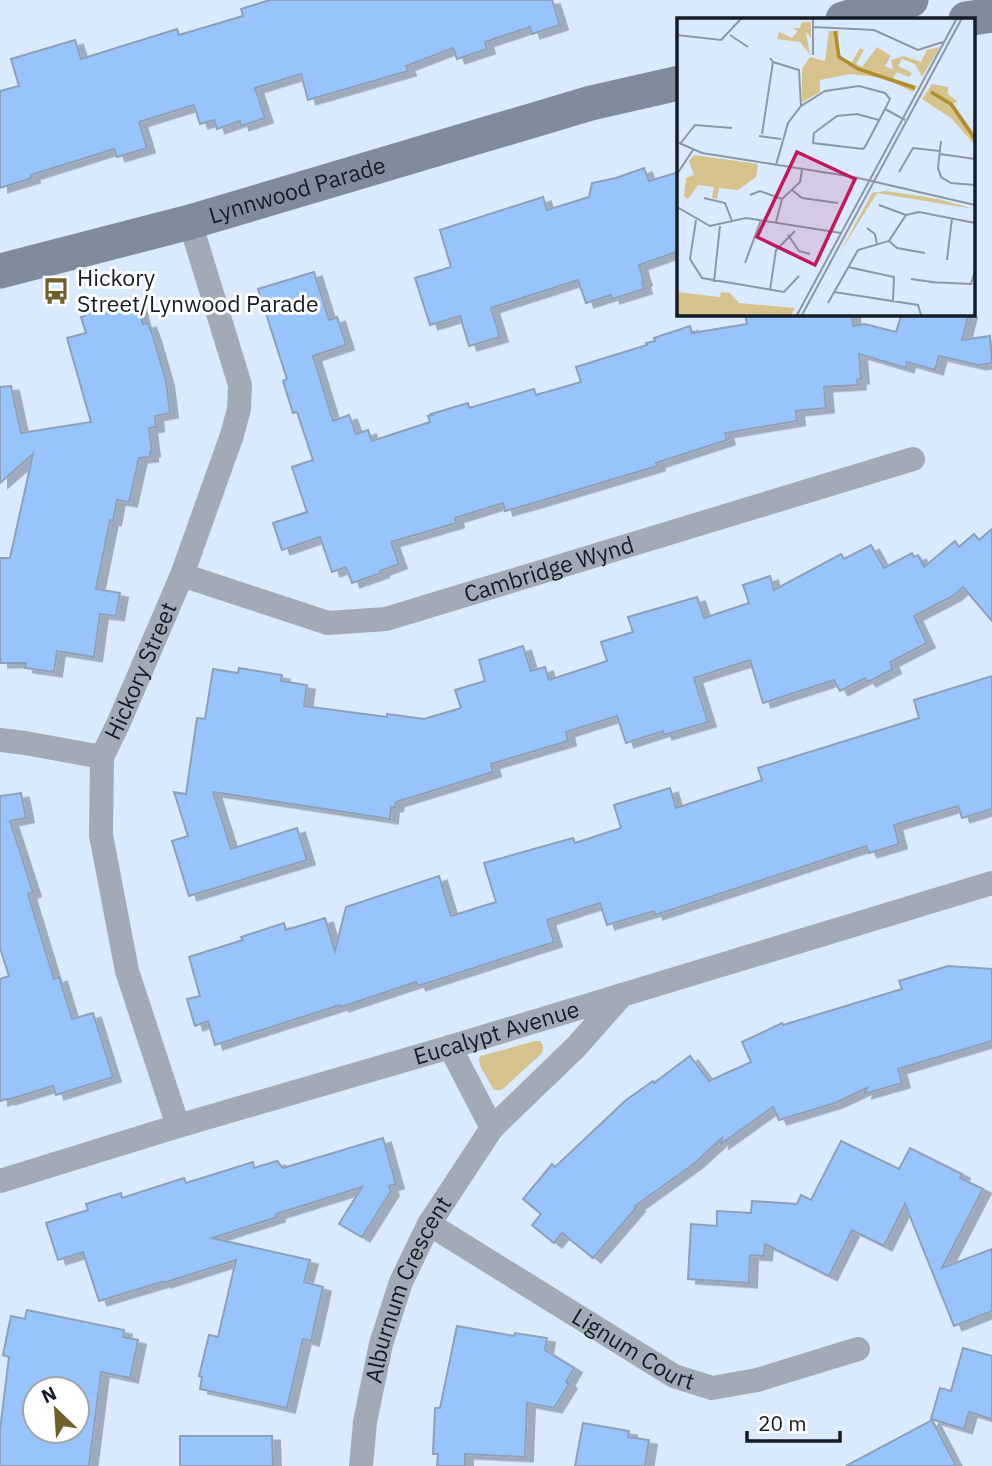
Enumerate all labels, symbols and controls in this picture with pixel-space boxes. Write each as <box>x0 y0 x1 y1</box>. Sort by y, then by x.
inset map <box>677 18 974 315</box>
street label: Lynnwood Parade <box>205 149 389 230</box>
place label: Hickory Street/Lynwood Parade <box>77 262 319 318</box>
bus stop icon: Hickory Street/Lynwood Parade <box>41 276 71 306</box>
street label: Cambridge Wynd <box>460 529 637 609</box>
street label: Hickory Street <box>97 597 183 744</box>
street label: Eucalypt Avenue <box>410 993 583 1071</box>
street label: Alburnum Crescent <box>357 1190 457 1385</box>
street label: Lignum Court <box>567 1301 699 1396</box>
north arrow <box>21 1375 91 1445</box>
text: N <box>38 1381 60 1408</box>
scale bar <box>747 1400 840 1444</box>
text: 20 m <box>758 1409 807 1437</box>

